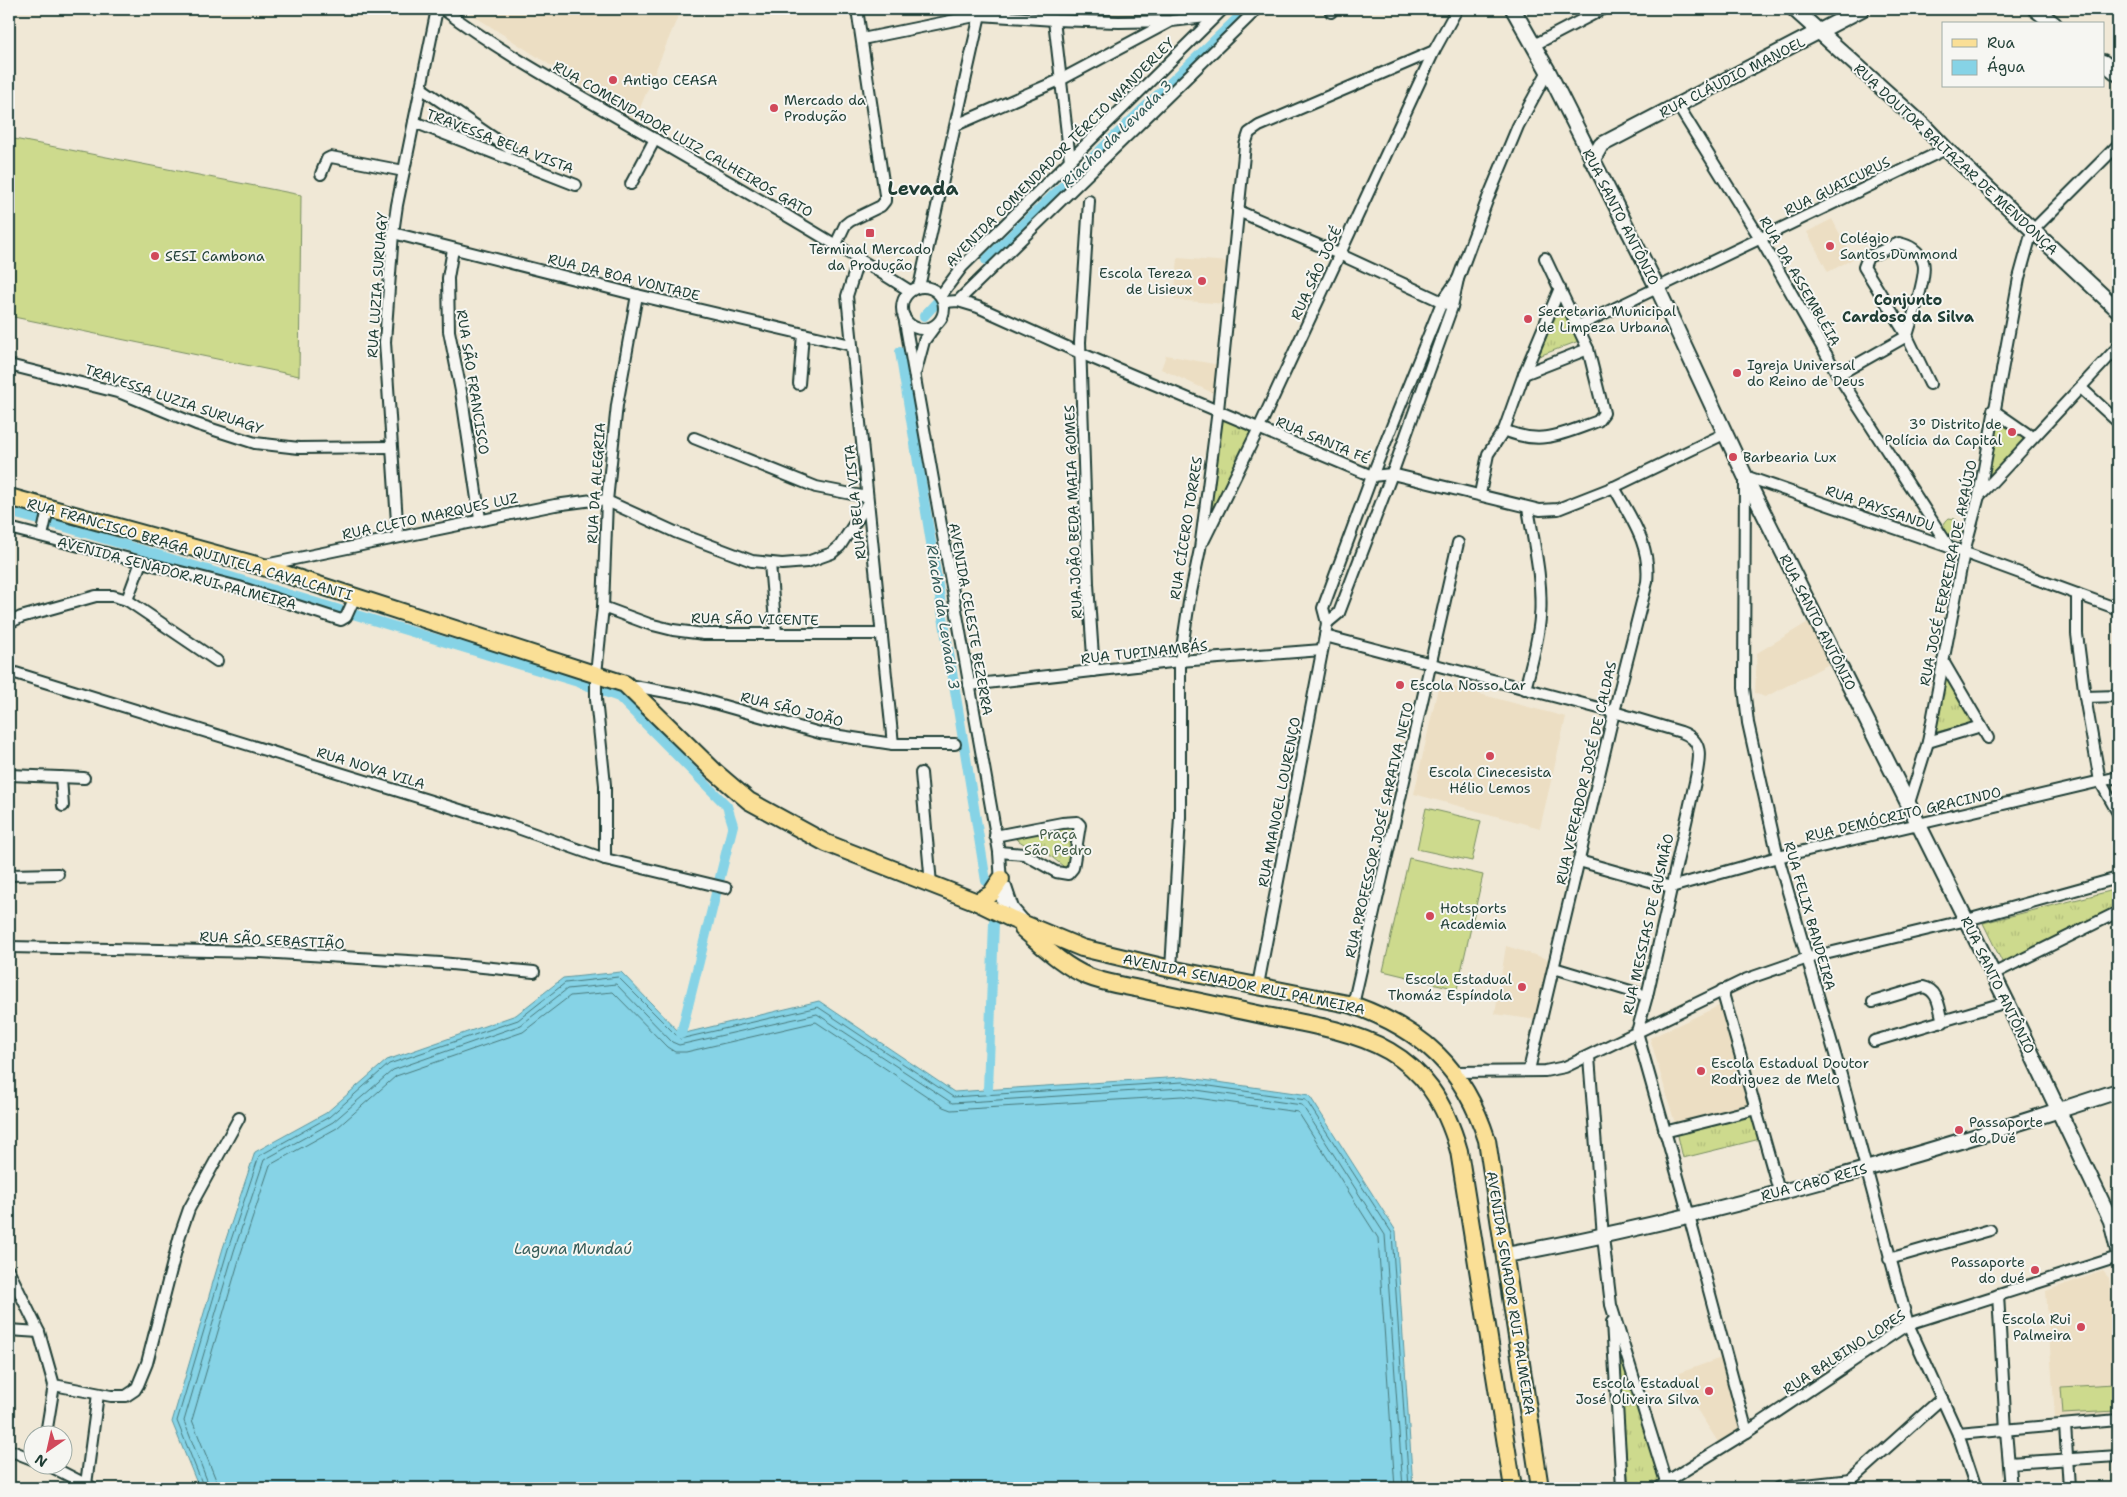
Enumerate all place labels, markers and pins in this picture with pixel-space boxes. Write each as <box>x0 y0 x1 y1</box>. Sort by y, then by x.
place label: Antigo CEASA <box>623 71 717 89</box>
marker: Antigo CEASA <box>607 74 619 86</box>
place label: Mercado da Produção <box>784 91 866 125</box>
marker: Mercado da Produção <box>768 102 780 114</box>
marker: Terminal Mercado da Produção <box>864 227 876 239</box>
place label: Colégio Santos Dummond <box>1840 229 1958 263</box>
place label: Terminal Mercado da Produção <box>809 240 931 274</box>
marker: Colégio Santos Dummond <box>1824 240 1836 252</box>
place label: SESI Cambona <box>165 247 265 265</box>
marker: SESI Cambona <box>149 250 161 262</box>
place label: Escola Tereza de Lisieux <box>1099 264 1192 298</box>
marker: Escola Tereza de Lisieux <box>1196 275 1208 287</box>
place label: Secretaria Municipal de Limpeza Urbana <box>1538 302 1677 336</box>
marker: Secretaria Municipal de Limpeza Urbana <box>1522 313 1534 325</box>
place label: Igreja Universal do Reino de Deus <box>1747 356 1865 390</box>
marker: Igreja Universal do Reino de Deus <box>1731 367 1743 379</box>
place label: 3º Distrito de Polícia da Capital <box>1884 415 2003 449</box>
marker: 3º Distrito de Polícia da Capital <box>2006 426 2018 438</box>
place label: Barbearia Lux <box>1743 448 1836 466</box>
marker: Barbearia Lux <box>1727 451 1739 463</box>
place label: Escola Nosso Lar <box>1410 676 1526 694</box>
marker: Escola Nosso Lar <box>1394 679 1406 691</box>
marker: Escola Cinecesista Hélio Lemos <box>1484 750 1496 762</box>
place label: Escola Cinecesista Hélio Lemos <box>1429 763 1552 797</box>
place label: Hotsports Academia <box>1440 899 1507 933</box>
marker: Hotsports Academia <box>1424 910 1436 922</box>
place label: Escola Estadual Thomáz Espíndola <box>1388 970 1513 1004</box>
marker: Escola Estadual Thomáz Espíndola <box>1516 981 1528 993</box>
place label: Escola Estadual Doutor Rodriguez de Melo <box>1711 1054 1869 1088</box>
marker: Escola Estadual Doutor Rodriguez de Melo <box>1695 1065 1707 1077</box>
place label: Passaporte do Dué <box>1969 1113 2043 1147</box>
marker: Passaporte do Dué <box>1953 1124 1965 1136</box>
place label: Passaporte do dué <box>1951 1253 2025 1287</box>
marker: Passaporte do dué <box>2029 1264 2041 1276</box>
place label: Escola Rui Palmeira <box>2002 1310 2071 1344</box>
marker: Escola Rui Palmeira <box>2075 1321 2087 1333</box>
place label: Escola Estadual José Oliveira Silva <box>1575 1374 1700 1408</box>
marker: Escola Estadual José Oliveira Silva <box>1703 1385 1715 1397</box>

